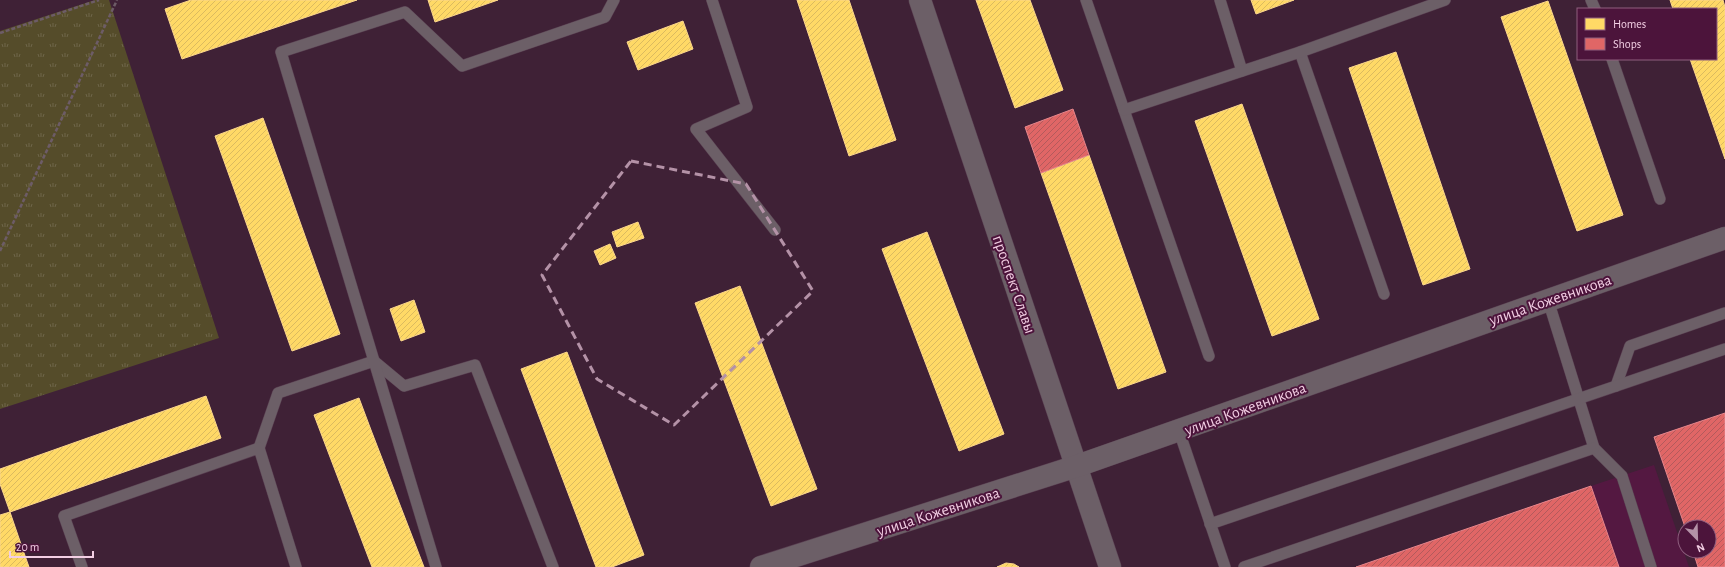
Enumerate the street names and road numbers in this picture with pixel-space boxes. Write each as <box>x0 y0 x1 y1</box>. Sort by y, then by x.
street label: проспект Славы <box>990 233 1038 335</box>
street label: улица Кожевникова <box>1486 272 1614 330</box>
street label: улица Кожевникова <box>1182 380 1309 440</box>
street label: улица Кожевникова <box>874 485 1002 541</box>

